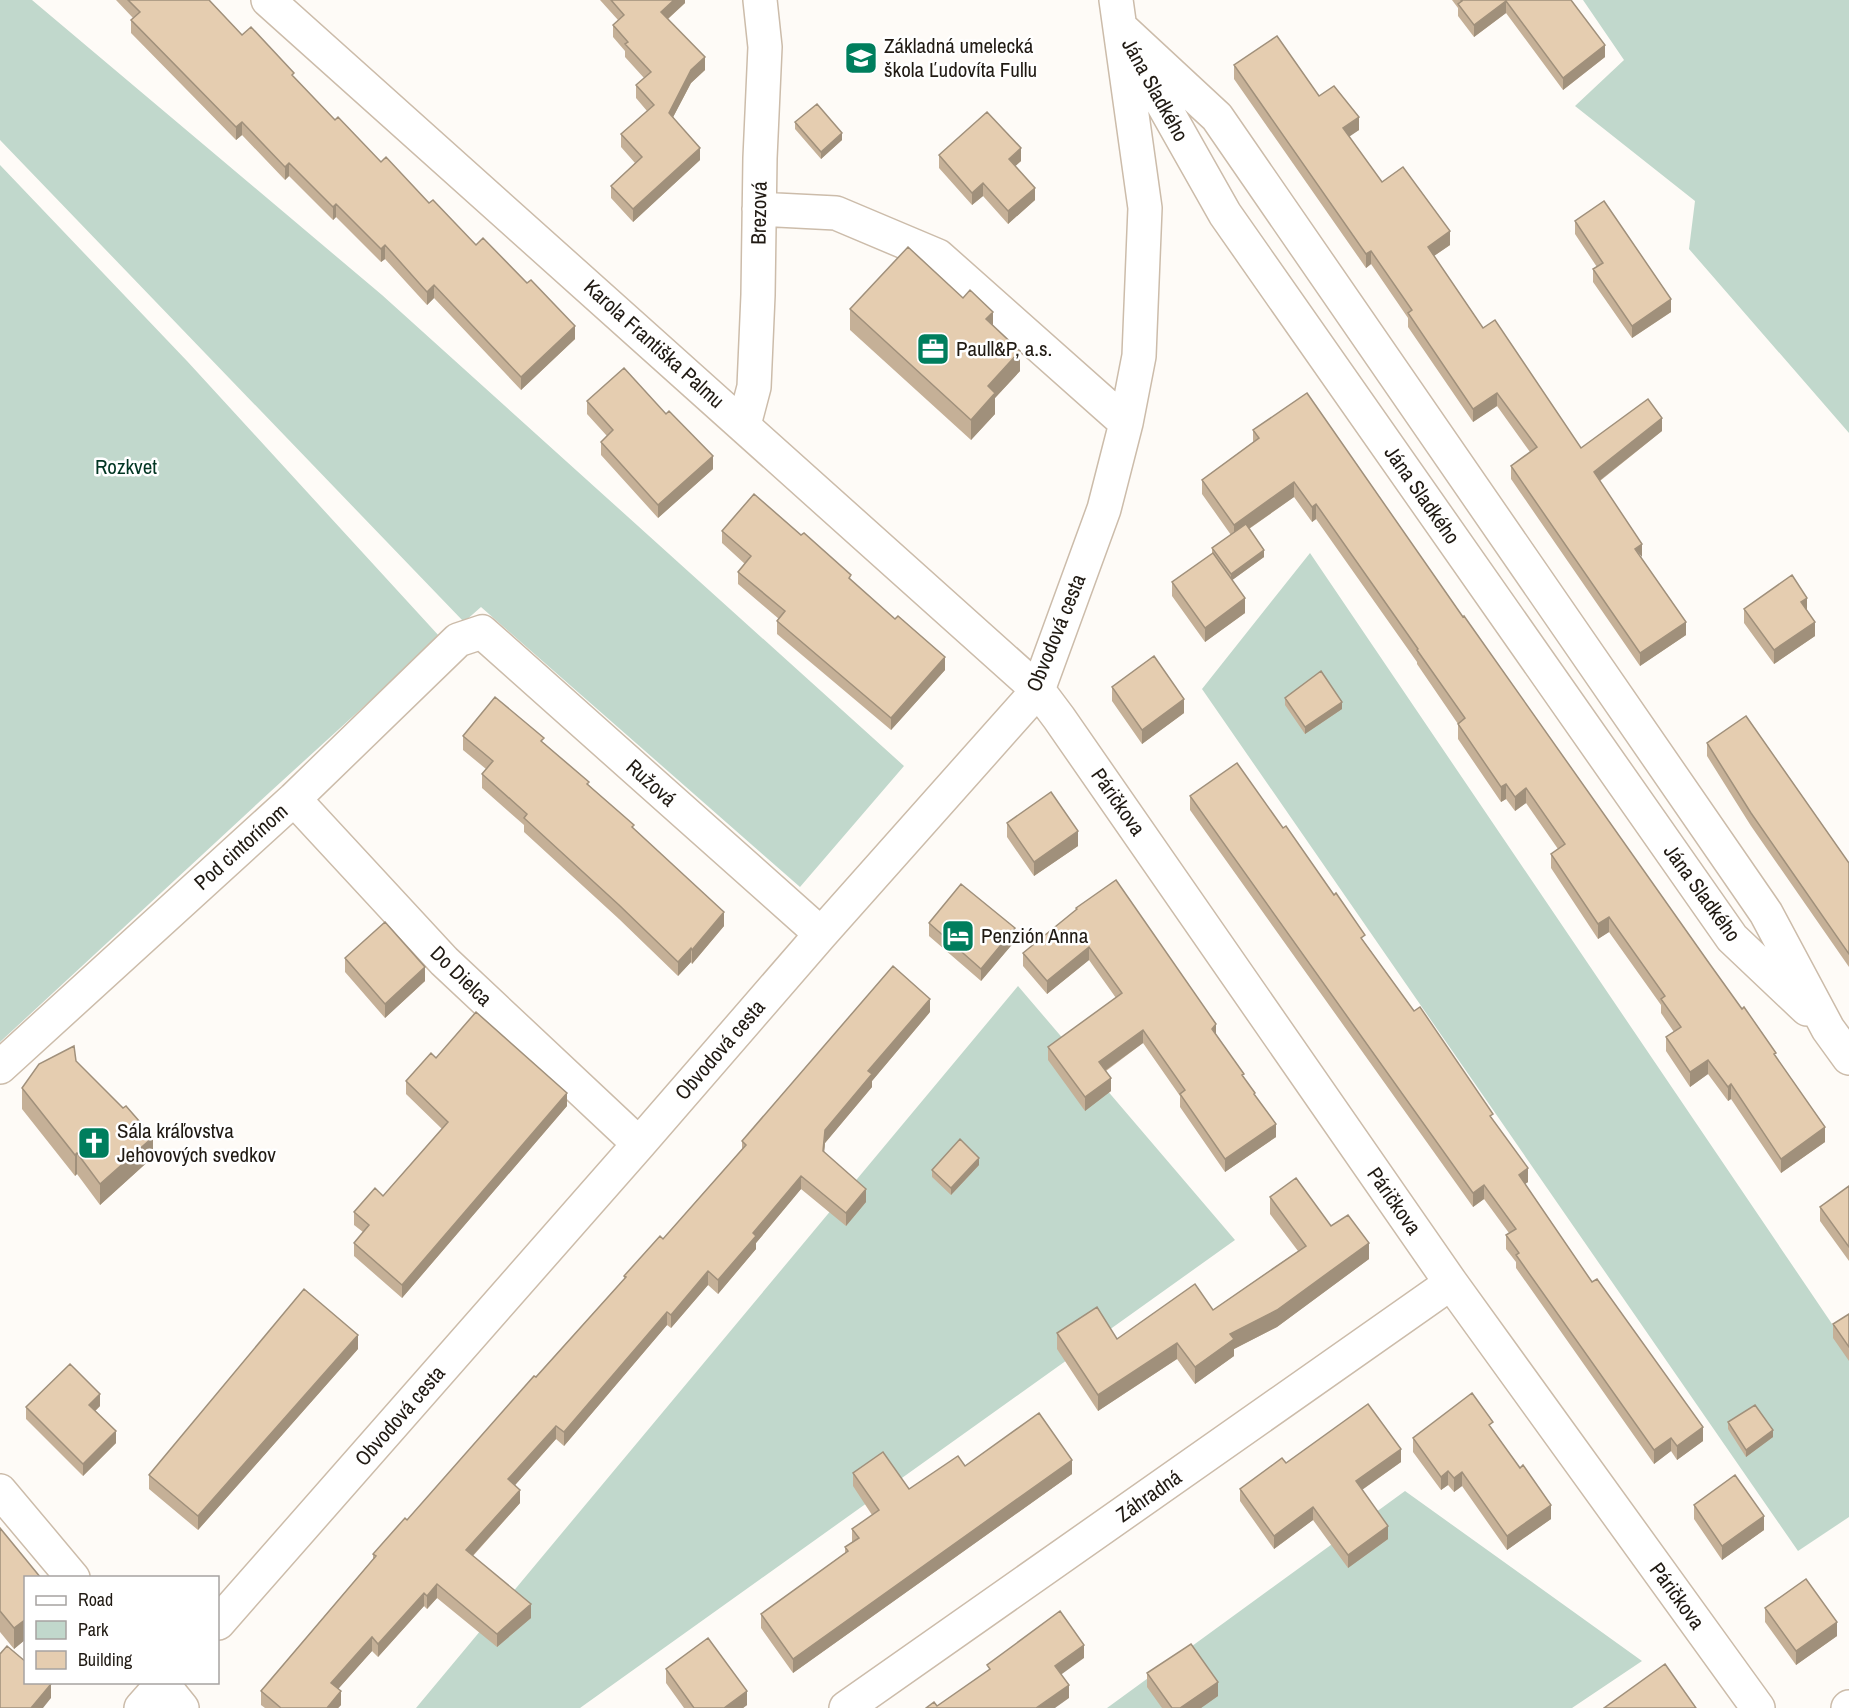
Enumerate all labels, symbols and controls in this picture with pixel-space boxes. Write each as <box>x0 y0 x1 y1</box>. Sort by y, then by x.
place label: Základná umelecká škola Ľudovíta Fullu <box>884 31 1037 84</box>
street label: Jána Sladkého <box>1115 33 1196 147</box>
school or university icon: Základná umelecká škola Ľudovíta Fullu <box>843 40 879 76</box>
street label: Brezová <box>743 181 774 245</box>
street label: Karola Františka Palmu <box>578 273 731 415</box>
office icon: Paull&P, a.s. <box>915 331 951 367</box>
place label: Paull&P, a.s. <box>956 334 1052 363</box>
street label: Jána Sladkého <box>1378 440 1467 550</box>
park label: Rozkvet <box>95 452 157 481</box>
street label: Obvodová cesta <box>1019 569 1092 696</box>
street label: Ružová <box>620 752 683 813</box>
street label: Páričkova <box>1085 762 1152 842</box>
street label: Pod cintorínom <box>188 797 294 896</box>
street label: Jána Sladkého <box>1657 838 1748 947</box>
hotel icon: Penzión Anna <box>940 918 976 954</box>
place label: Penzión Anna <box>981 921 1089 950</box>
street label: Do Dielca <box>424 939 499 1013</box>
street label: Obvodová cesta <box>668 993 772 1106</box>
place label: Sála kráľovstva Jehovových svedkov <box>117 1116 276 1169</box>
church icon: Sála kráľovstva Jehovových svedkov <box>76 1125 112 1161</box>
street label: Páričkova <box>1361 1161 1428 1241</box>
street label: Obvodová cesta <box>348 1359 452 1472</box>
street label: Záhradná <box>1110 1462 1188 1529</box>
street label: Páričkova <box>1643 1556 1712 1636</box>
legend <box>24 1576 219 1684</box>
text: Road <box>78 1587 113 1612</box>
text: Park <box>78 1617 109 1642</box>
text: Building <box>78 1647 133 1672</box>

